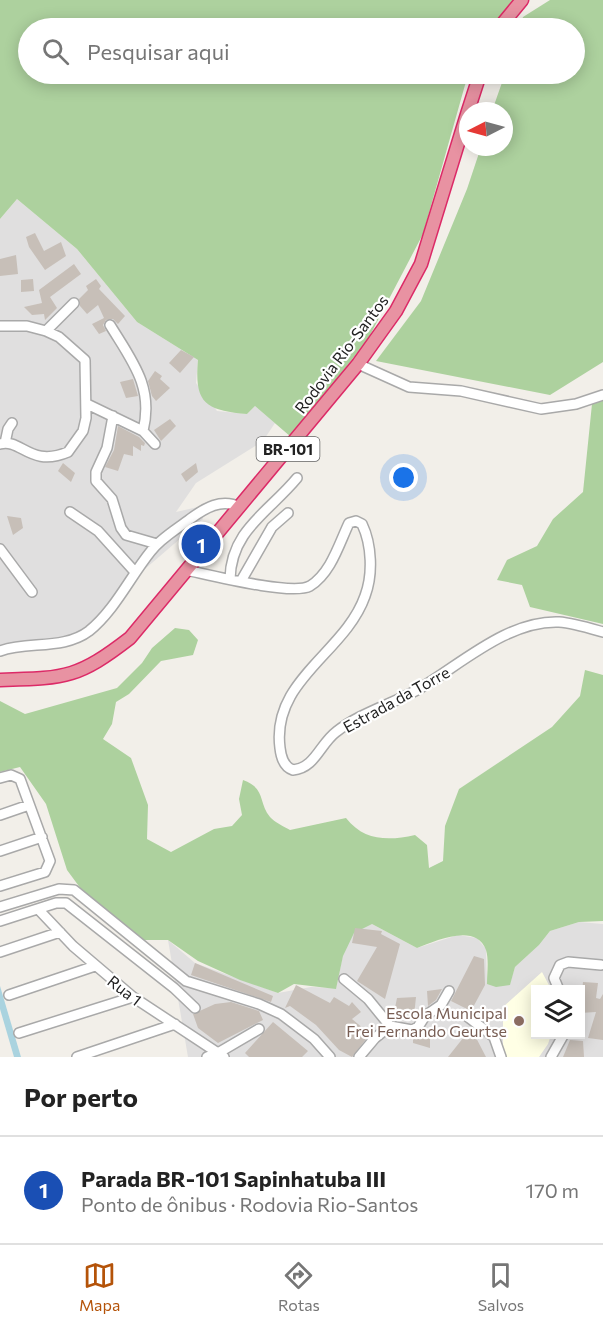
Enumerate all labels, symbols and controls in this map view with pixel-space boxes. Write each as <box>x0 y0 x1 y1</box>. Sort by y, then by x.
search box <box>18 18 585 84</box>
icon: search <box>39 35 72 68</box>
text: Pesquisar aqui <box>87 38 230 65</box>
north arrow <box>459 102 513 156</box>
street label: Rodovia Rio-Santos <box>290 291 392 417</box>
road number: BR-101 <box>256 437 320 461</box>
your location <box>389 463 418 492</box>
pin: 1 <box>182 522 220 566</box>
street label: Estrada da Torre <box>339 662 453 736</box>
street label: Rua 1 <box>104 971 146 1009</box>
map controls <box>531 985 585 1039</box>
button: layers <box>531 985 585 1039</box>
place label: Escola Municipal Frei Fernando Geurtse <box>346 1003 507 1040</box>
marker: Escola Municipal Frei Fernando Geurtse <box>512 1014 526 1028</box>
text: Por perto <box>24 1081 138 1112</box>
text: Parada BR-101 Sapinhatuba III <box>81 1165 386 1192</box>
text: 1 <box>39 1178 48 1202</box>
text: 170 m <box>526 1178 579 1202</box>
text: Ponto de ônibus · Rodovia Rio-Santos <box>81 1192 418 1216</box>
tab: Mapa <box>79 1259 120 1314</box>
tab: Rotas <box>278 1259 320 1314</box>
tab: Salvos <box>478 1259 524 1314</box>

